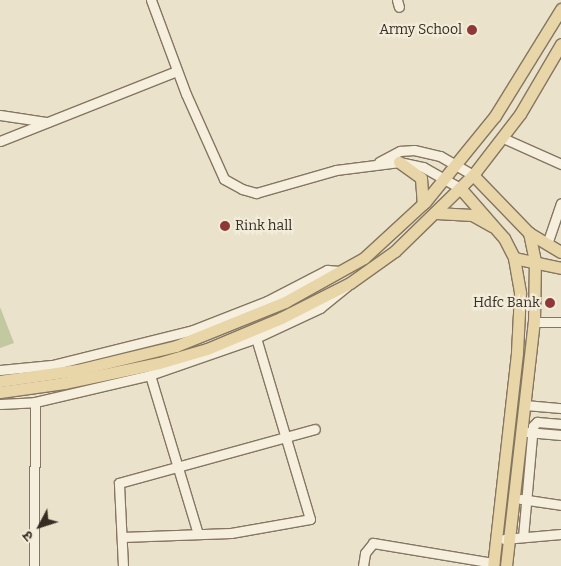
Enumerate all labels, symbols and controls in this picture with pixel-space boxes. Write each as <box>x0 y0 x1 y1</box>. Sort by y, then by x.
place label: Army School <box>379 22 462 38</box>
marker: Army School <box>466 24 478 36</box>
place label: Rink hall <box>235 218 292 234</box>
marker: Rink hall <box>219 220 231 232</box>
place label: Hdfc Bank <box>473 295 540 311</box>
marker: Hdfc Bank <box>544 297 556 309</box>
north arrow <box>15 501 65 551</box>
text: उ <box>19 527 37 545</box>

